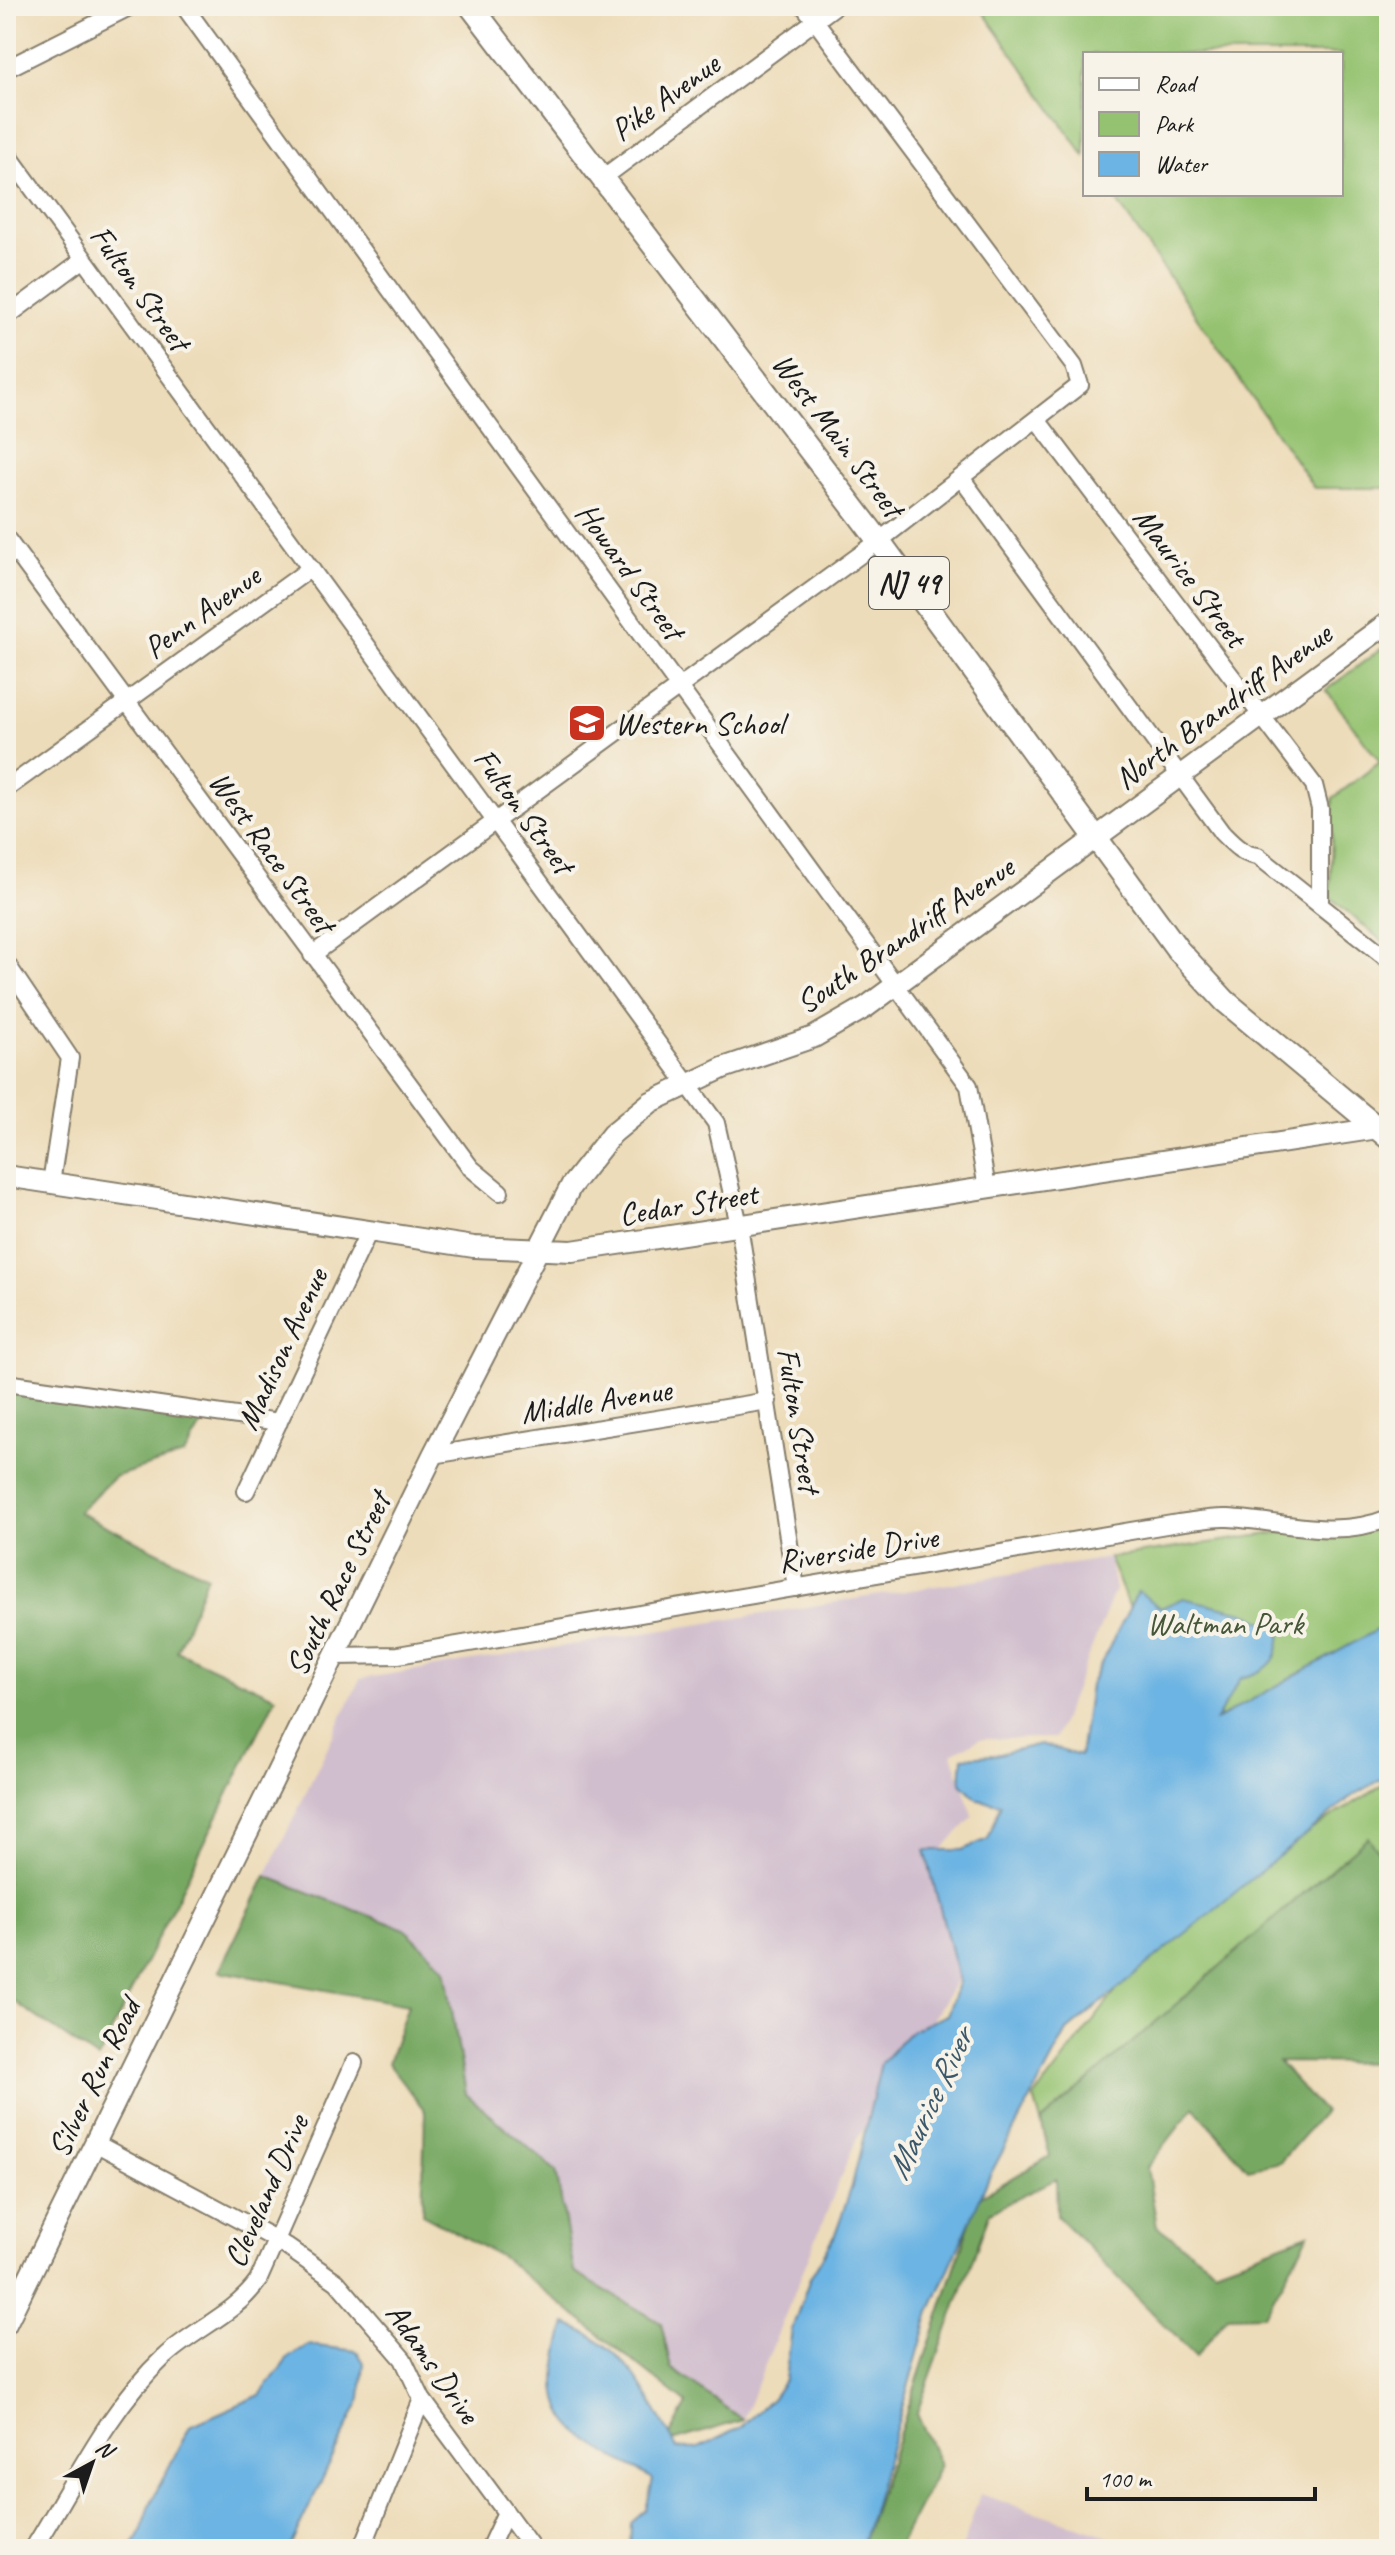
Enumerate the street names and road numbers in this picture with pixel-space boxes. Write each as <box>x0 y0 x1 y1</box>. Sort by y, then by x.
street label: Pike Avenue <box>603 42 730 150</box>
street label: Fulton Street <box>81 217 202 362</box>
street label: West Main Street <box>763 345 916 529</box>
street label: Howard Street <box>566 494 696 651</box>
street label: Maurice Street <box>1124 499 1258 658</box>
street label: Penn Avenue <box>135 554 271 668</box>
road number: NJ 49 <box>869 557 949 609</box>
street label: North Brandriff Avenue <box>1106 612 1342 799</box>
street label: Fulton Street <box>465 740 586 885</box>
street label: West Race Street <box>199 763 347 945</box>
street label: South Brandriff Avenue <box>788 846 1024 1023</box>
street label: Cedar Street <box>616 1172 763 1235</box>
street label: Madison Avenue <box>227 1259 338 1436</box>
street label: Fulton Street <box>767 1345 831 1499</box>
street label: Middle Avenue <box>518 1368 677 1433</box>
street label: South Race Street <box>276 1482 402 1682</box>
street label: Riverside Drive <box>775 1516 943 1582</box>
street label: Silver Run Road <box>38 1987 152 2164</box>
street label: Cleveland Drive <box>214 2106 319 2274</box>
street label: Adams Drive <box>377 2295 491 2433</box>

